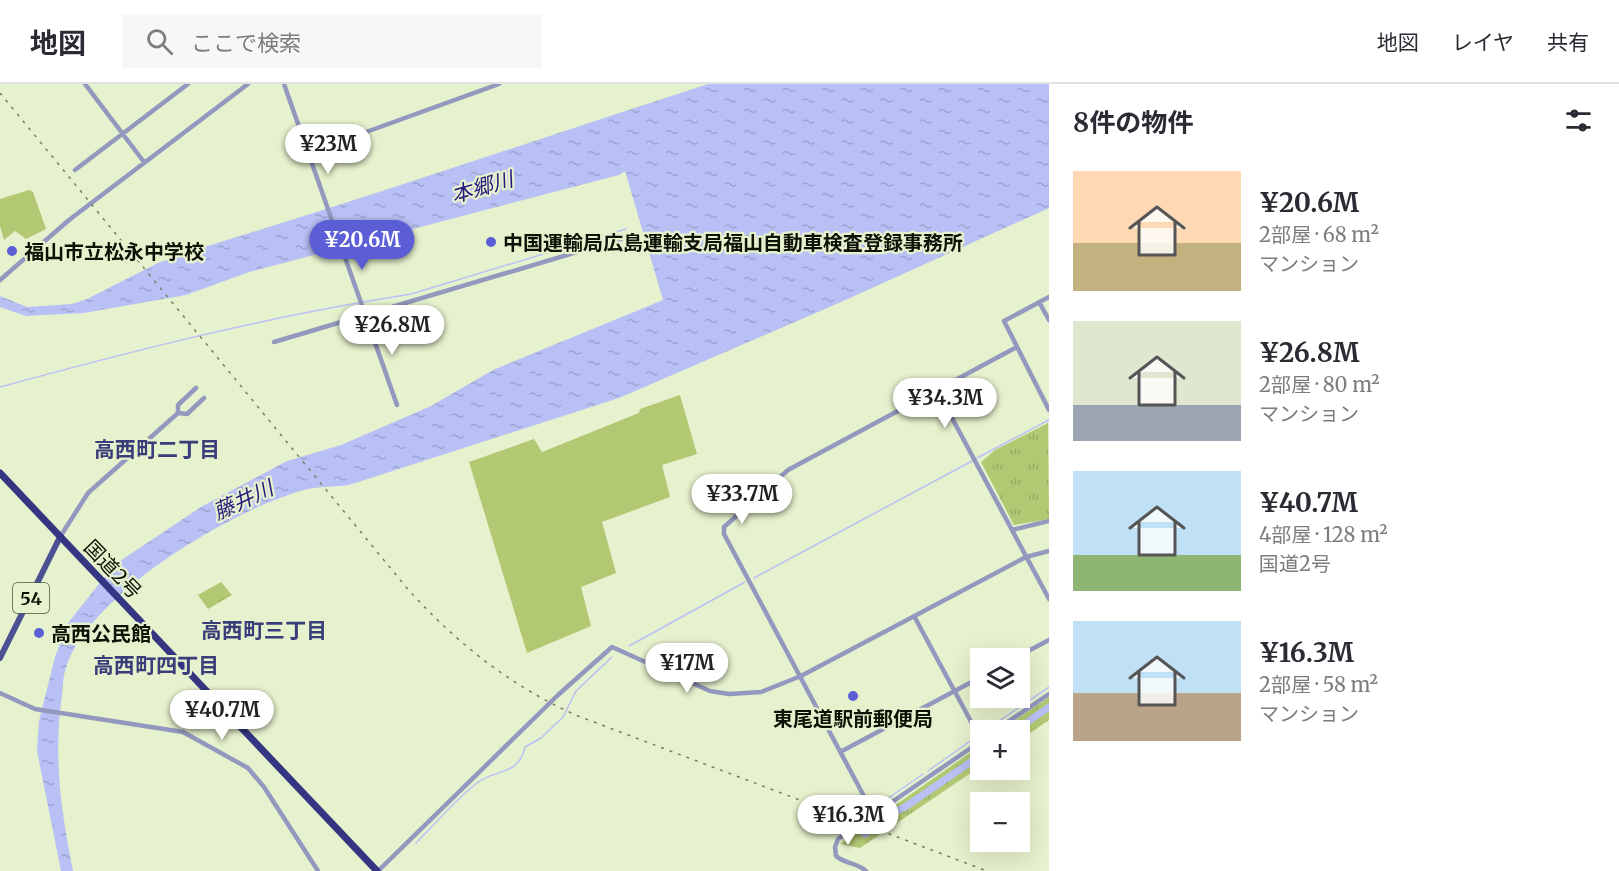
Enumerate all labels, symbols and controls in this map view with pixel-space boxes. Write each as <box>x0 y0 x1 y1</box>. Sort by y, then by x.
search box <box>122 14 542 68</box>
text: 地図 <box>30 25 86 61</box>
icon: search <box>143 25 176 58</box>
text: ここで検索 <box>191 29 301 57</box>
text: 地図 <box>1377 29 1419 56</box>
text: レイヤ <box>1452 29 1514 56</box>
text: 共有 <box>1547 29 1589 56</box>
icon: filters <box>1562 104 1595 137</box>
text: 8件の物件 <box>1073 106 1193 139</box>
pin: ¥23M <box>292 124 364 175</box>
text: ¥23M <box>299 131 357 156</box>
water label: 本郷川 <box>448 165 518 209</box>
text: ¥20.6M <box>1259 186 1359 219</box>
icon: home <box>1121 195 1193 267</box>
pin: ¥20.6M <box>313 220 411 271</box>
text: 2部屋 · 68 m² <box>1259 222 1379 247</box>
text: ¥20.6M <box>323 227 401 252</box>
place label: 中国運輸局広島運輸支局福山自動車検査登録事務所 <box>503 230 963 255</box>
marker: 中国運輸局広島運輸支局福山自動車検査登録事務所 <box>484 235 498 249</box>
place label: 福山市立松永中学校 <box>24 239 204 264</box>
marker: 福山市立松永中学校 <box>5 244 19 258</box>
text: マンション <box>1259 251 1359 276</box>
pin: ¥26.8M <box>343 305 441 356</box>
text: ¥26.8M <box>353 312 431 337</box>
text: ¥26.8M <box>1259 336 1359 369</box>
icon: home <box>1121 345 1193 417</box>
text: 2部屋 · 80 m² <box>1259 372 1380 397</box>
pin: ¥34.3M <box>896 378 994 429</box>
text: ¥34.3M <box>907 385 983 410</box>
text: マンション <box>1259 401 1359 426</box>
district label: 高西町二丁目 <box>94 436 220 463</box>
water label: 藤井川 <box>209 474 279 526</box>
pin: ¥33.7M <box>693 474 791 525</box>
text: ¥33.7M <box>705 481 779 506</box>
text: ¥40.7M <box>1259 486 1358 519</box>
icon: home <box>1121 495 1193 567</box>
text: 4部屋 · 128 m² <box>1259 522 1388 547</box>
street label: 国道2号 <box>79 534 147 604</box>
text: 国道2号 <box>1259 551 1331 576</box>
road number: 54 <box>13 583 49 613</box>
district label: 高西町三丁目 <box>201 617 327 644</box>
place label: 高西公民館 <box>51 621 151 646</box>
marker: 高西公民館 <box>32 626 46 640</box>
text: ¥16.3M <box>1259 636 1354 669</box>
pin: ¥17M <box>651 643 723 694</box>
icon: home <box>1121 645 1193 717</box>
map controls <box>970 648 1030 852</box>
button: layers <box>970 648 1030 708</box>
text: ¥17M <box>659 650 715 675</box>
district label: 高西町四丁目 <box>93 652 219 679</box>
text: 2部屋 · 58 m² <box>1259 672 1378 697</box>
marker: 東尾道駅前郵便局 <box>846 689 860 703</box>
pin: ¥40.7M <box>173 690 271 741</box>
text: ¥40.7M <box>184 697 260 722</box>
text: マンション <box>1259 701 1359 726</box>
place label: 東尾道駅前郵便局 <box>773 706 933 731</box>
button: + <box>970 720 1030 780</box>
button: − <box>970 792 1030 852</box>
pin: ¥16.3M <box>799 795 897 846</box>
text: ¥16.3M <box>812 802 884 827</box>

